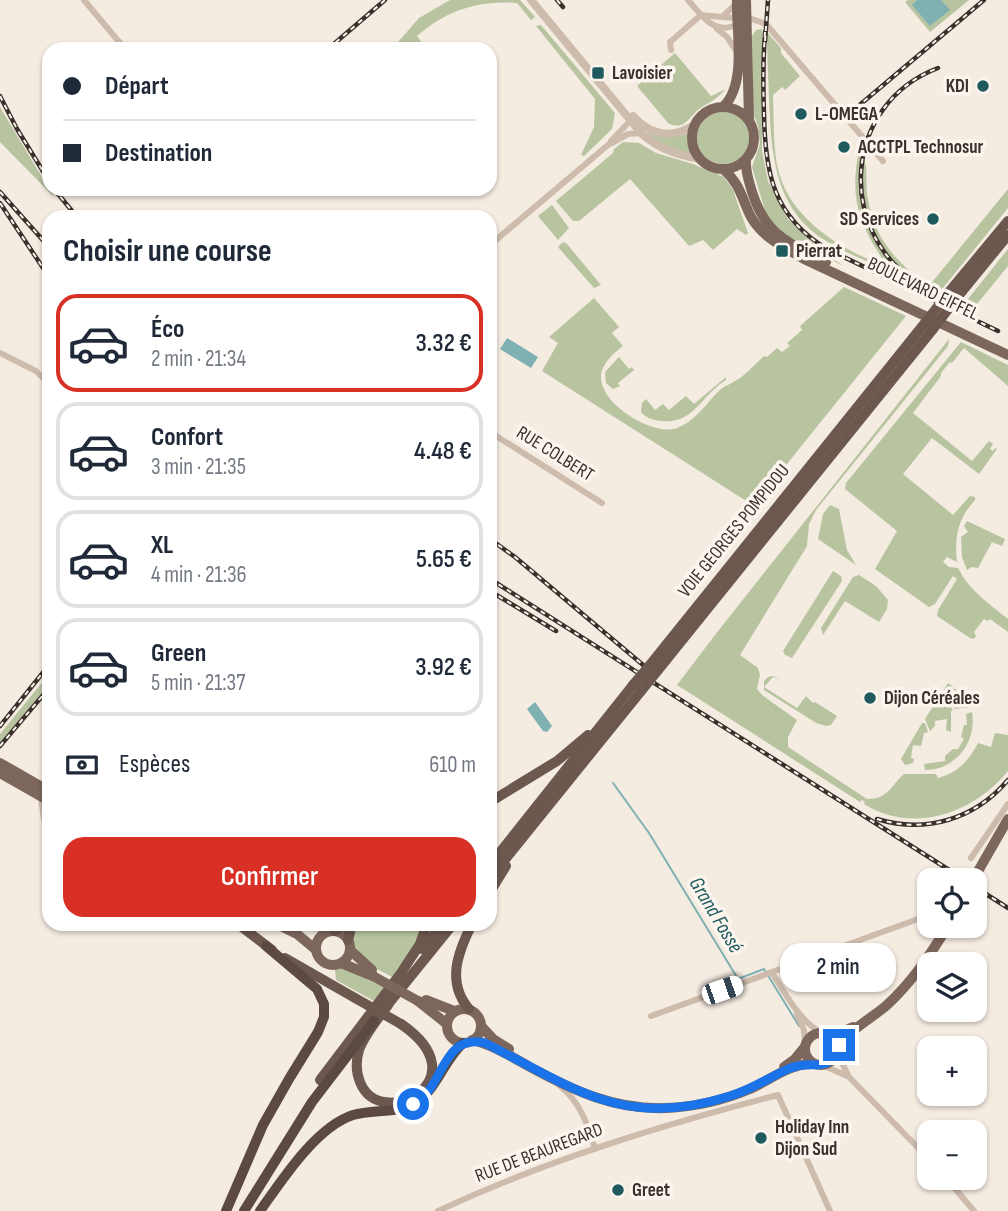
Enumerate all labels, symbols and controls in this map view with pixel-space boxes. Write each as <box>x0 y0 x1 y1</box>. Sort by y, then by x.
place label: Lavoisier <box>612 62 672 85</box>
marker: Lavoisier <box>590 65 606 81</box>
text: Départ <box>105 71 168 102</box>
place label: KDI <box>946 75 969 98</box>
marker: KDI <box>975 78 991 94</box>
place label: L-OMEGA <box>815 103 879 126</box>
marker: L-OMEGA <box>793 106 809 122</box>
place label: ACCTPL Technosur <box>857 136 984 159</box>
text: Destination <box>105 138 212 169</box>
marker: ACCTPL Technosur <box>836 139 852 155</box>
place label: SD Services <box>840 208 919 231</box>
marker: SD Services <box>925 211 941 227</box>
text: Choisir une course <box>63 232 272 271</box>
place label: Pierrat <box>796 240 842 263</box>
marker: Pierrat <box>774 243 790 259</box>
street label: BOULEVARD EIFFEL <box>864 252 982 326</box>
icon: car <box>67 312 130 375</box>
text: Éco <box>151 314 184 345</box>
text: 3.32 € <box>415 328 472 359</box>
text: 2 min · 21:34 <box>151 345 246 373</box>
icon: car <box>67 420 130 483</box>
street label: RUE COLBERT <box>512 421 598 487</box>
text: Confort <box>151 422 223 453</box>
text: 4.48 € <box>414 436 472 467</box>
text: 3 min · 21:35 <box>151 453 246 481</box>
street label: VOIE GEORGES POMPIDOU <box>673 460 795 602</box>
icon: car <box>67 528 130 591</box>
text: XL <box>151 530 173 561</box>
text: 5.65 € <box>416 544 472 575</box>
text: 4 min · 21:36 <box>151 561 247 589</box>
icon: car <box>67 636 130 699</box>
text: Green <box>151 638 206 669</box>
text: 3.92 € <box>415 652 472 683</box>
text: 5 min · 21:37 <box>151 669 245 697</box>
place label: Dijon Céréales <box>884 687 980 710</box>
marker: Dijon Céréales <box>862 690 878 706</box>
icon: cash <box>63 746 101 784</box>
text: Espèces <box>119 749 190 780</box>
text: 610 m <box>429 751 476 779</box>
button: Confirmer <box>63 837 476 917</box>
map controls <box>917 868 987 1190</box>
button: locate <box>917 868 987 938</box>
water label: Grand Fossé <box>684 873 748 957</box>
callout: 2 min <box>781 944 897 992</box>
button: layers <box>917 952 987 1022</box>
text: 2 min <box>816 953 860 981</box>
car <box>699 973 746 1007</box>
route end <box>823 1029 855 1061</box>
button: + <box>917 1036 987 1106</box>
route start <box>397 1088 429 1120</box>
place label: Holiday Inn Dijon Sud <box>775 1116 849 1161</box>
street label: RUE DE BEAUREGARD <box>472 1118 606 1188</box>
button: − <box>917 1120 987 1190</box>
marker: Holiday Inn Dijon Sud <box>753 1130 769 1146</box>
place label: Greet <box>632 1179 670 1202</box>
marker: Greet <box>610 1182 626 1198</box>

